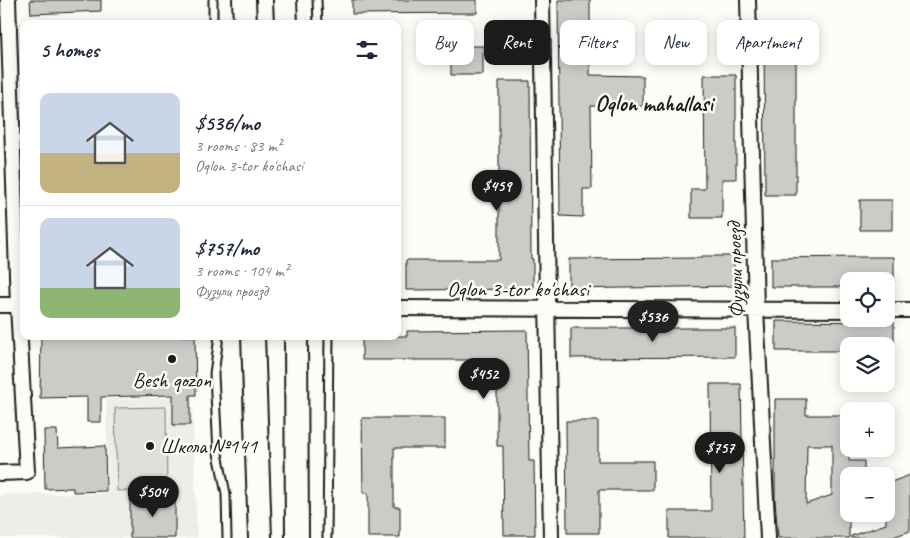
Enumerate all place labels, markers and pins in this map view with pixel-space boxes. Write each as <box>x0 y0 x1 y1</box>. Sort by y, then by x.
pin: $459 <box>467 170 527 212</box>
pin: $536 <box>623 300 683 343</box>
marker: Besh qozon <box>166 353 178 365</box>
pin: $452 <box>454 358 514 400</box>
place label: Besh qozon <box>133 367 212 393</box>
pin: $757 <box>690 432 750 474</box>
place label: Школа №141 <box>160 433 259 459</box>
marker: Школа №141 <box>144 440 156 452</box>
pin: $504 <box>123 476 183 518</box>

